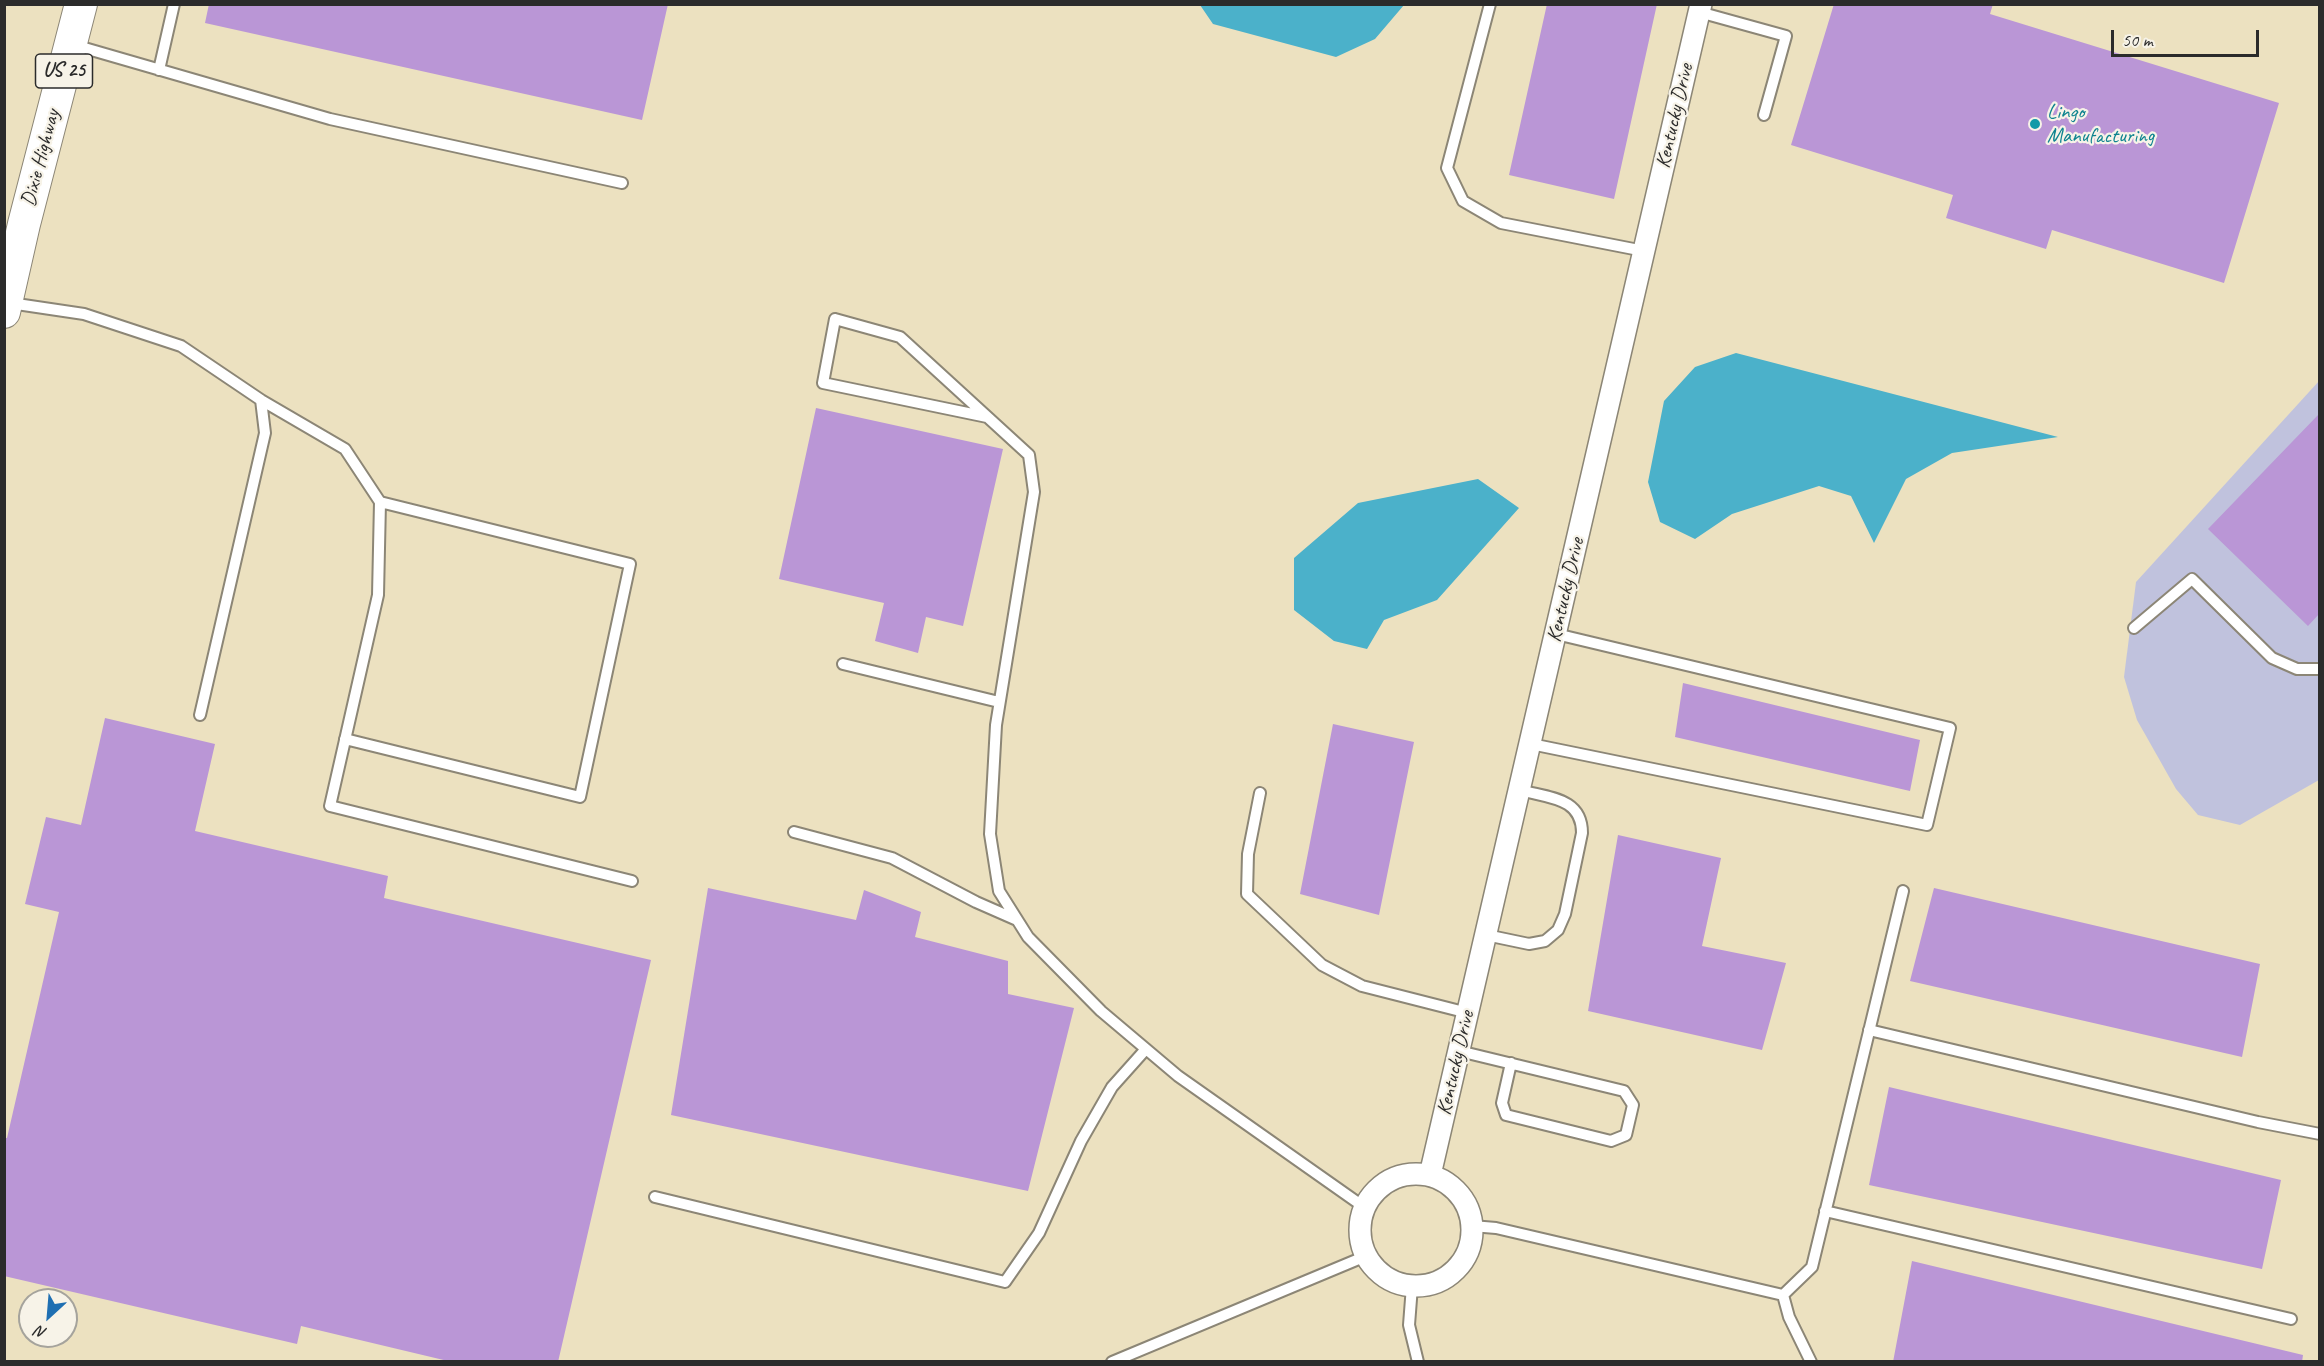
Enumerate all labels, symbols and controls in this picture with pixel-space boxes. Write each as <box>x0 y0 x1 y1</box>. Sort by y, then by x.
scale bar <box>2114 18 2262 56</box>
text: 50 m <box>2122 29 2153 51</box>
road number: US 25 <box>36 54 92 88</box>
street label: Kentucky Drive <box>1651 61 1699 171</box>
place label: Lingo Manufacturing <box>2047 99 2154 149</box>
street label: Dixie Highway <box>16 107 66 209</box>
marker: Lingo Manufacturing <box>2028 117 2042 131</box>
street label: Kentucky Drive <box>1542 535 1590 645</box>
street label: Kentucky Drive <box>1432 1008 1480 1118</box>
north arrow <box>18 1288 78 1348</box>
text: N <box>32 1321 50 1344</box>

